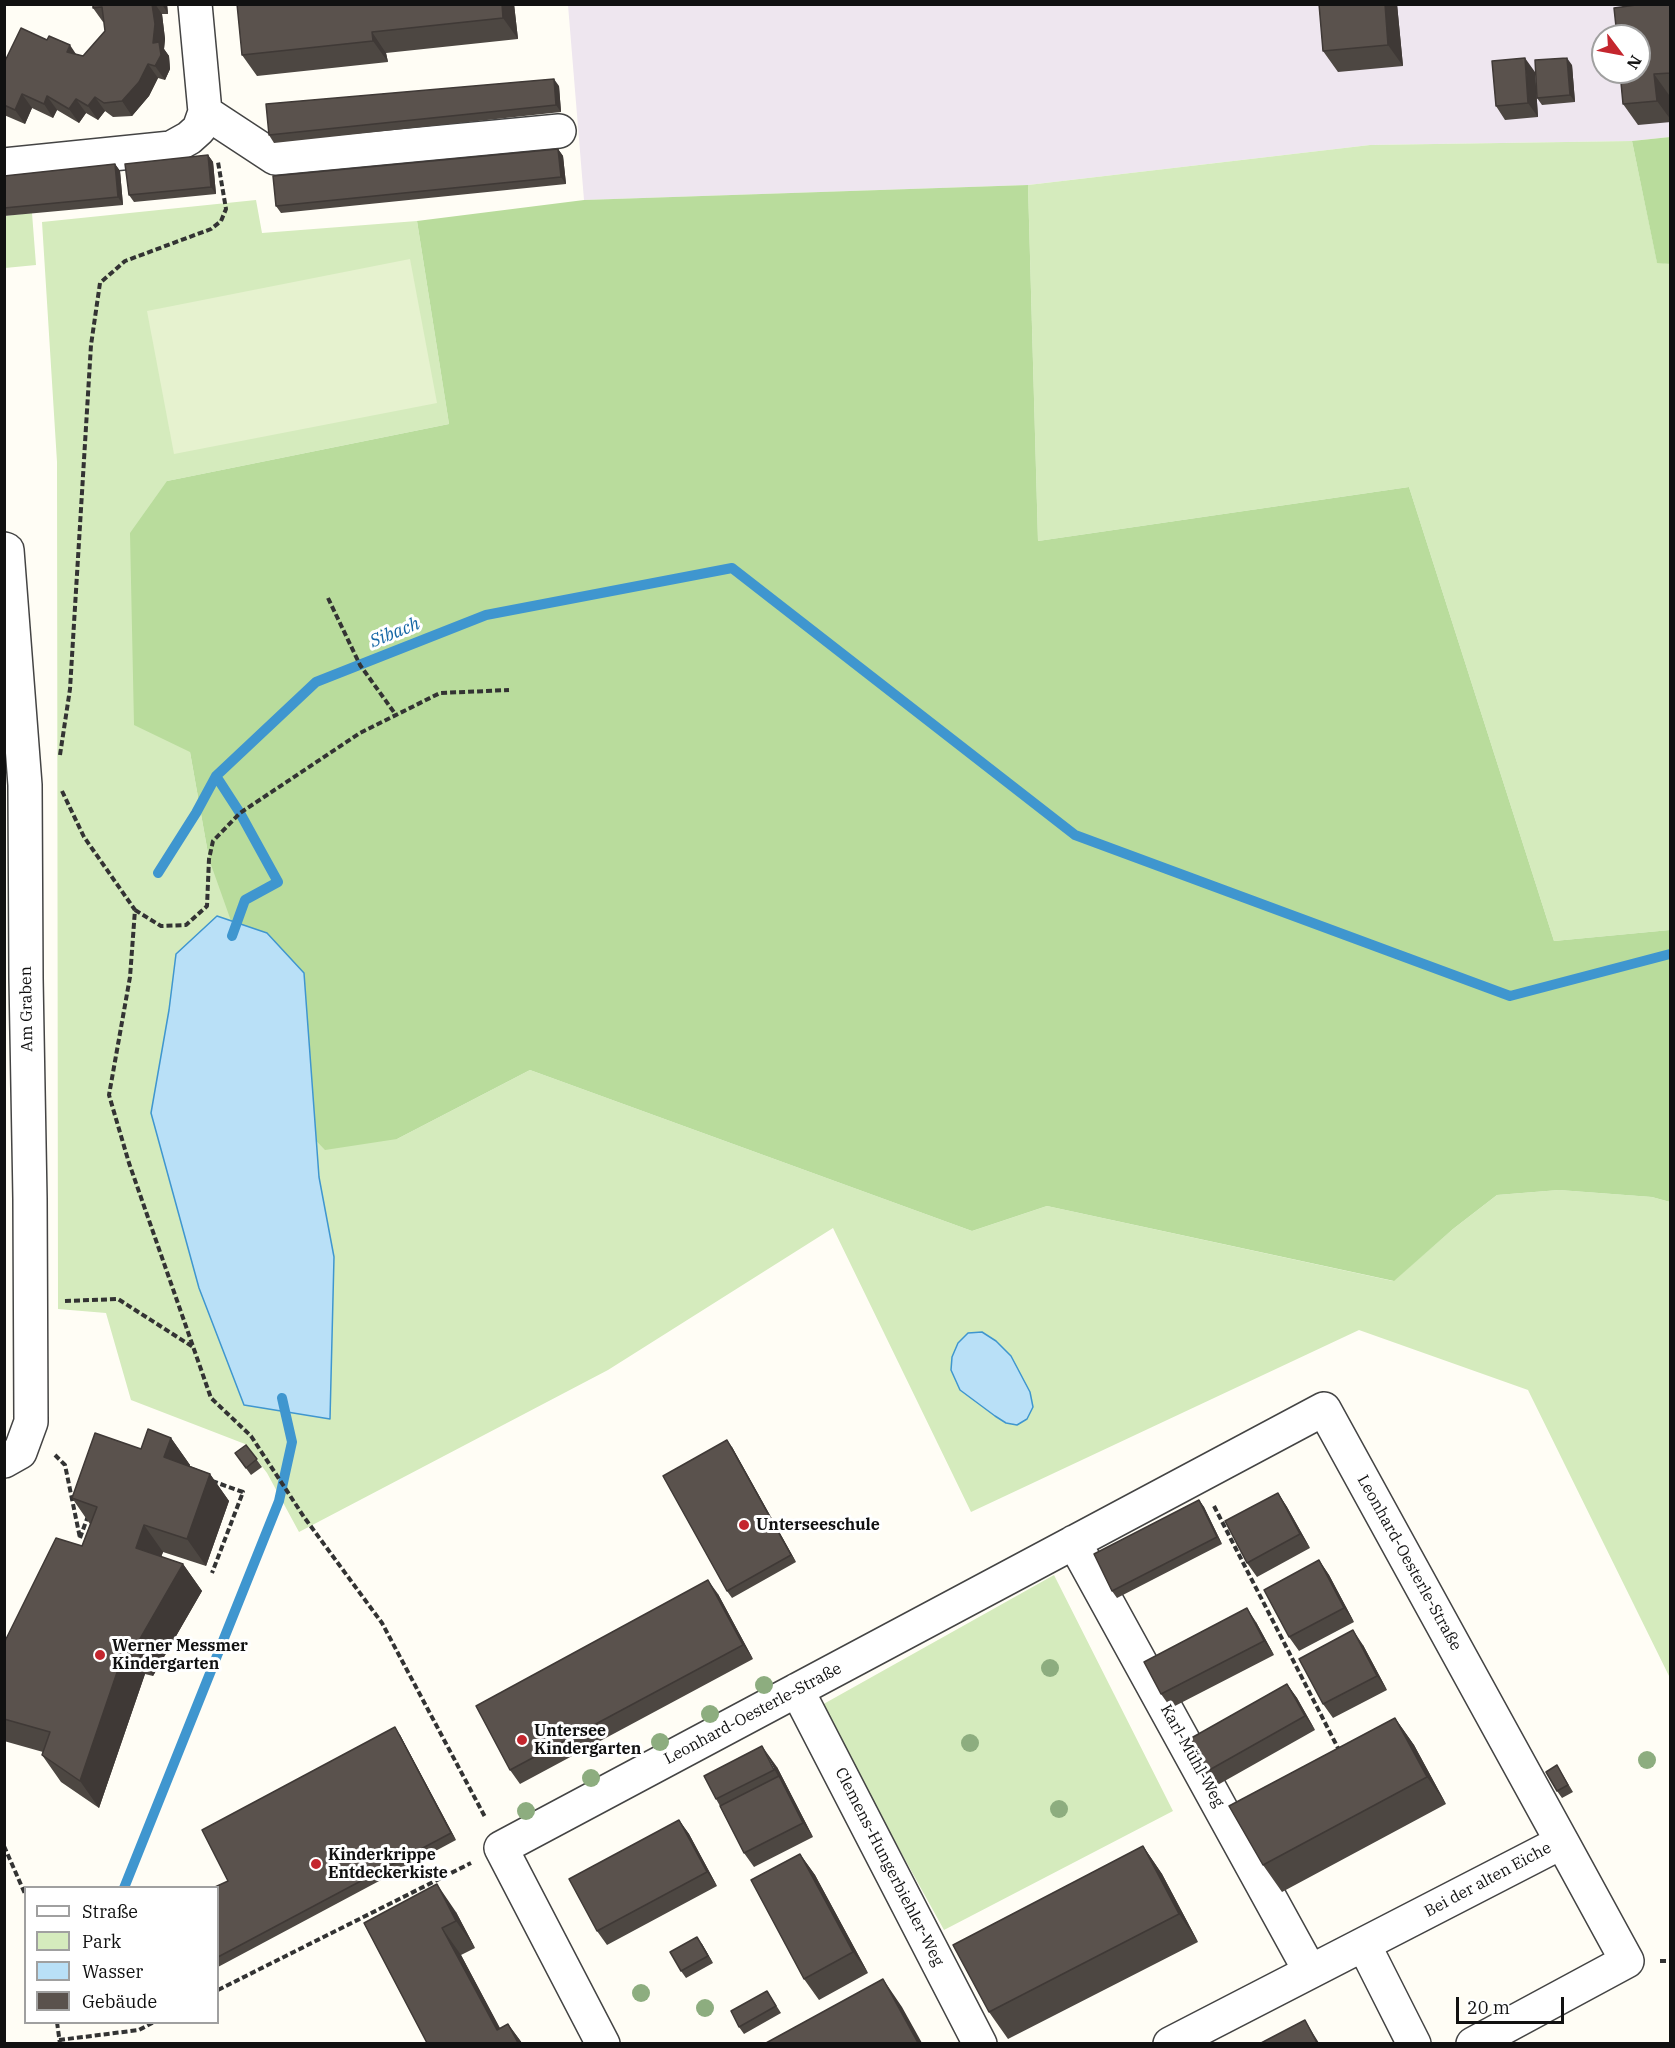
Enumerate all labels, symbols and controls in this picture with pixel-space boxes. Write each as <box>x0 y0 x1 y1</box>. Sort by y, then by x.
north arrow <box>1591 24 1651 84</box>
text: N <box>1623 52 1646 73</box>
water label: Sibach <box>367 613 423 653</box>
street label: Am Graben <box>17 966 37 1052</box>
street label: Leonhard-Oesterle-Straße <box>1353 1472 1465 1654</box>
place label: Unterseeschule <box>756 1515 880 1535</box>
marker: Unterseeschule <box>737 1518 751 1532</box>
place label: Werner Messmer Kindergarten <box>112 1636 248 1674</box>
marker: Werner Messmer Kindergarten <box>93 1648 107 1662</box>
street label: Leonhard-Oesterle-Straße <box>661 1659 845 1769</box>
street label: Karl-Mühl-Weg <box>1156 1701 1228 1811</box>
place label: Untersee Kindergarten <box>534 1721 641 1759</box>
marker: Untersee Kindergarten <box>515 1733 529 1747</box>
street label: Clemens-Hungerbiehler-Weg <box>830 1765 948 1969</box>
street label: Bei der alten Eiche <box>1421 1838 1555 1922</box>
place label: Kinderkrippe Entdeckerkiste <box>328 1845 448 1883</box>
marker: Kinderkrippe Entdeckerkiste <box>309 1857 323 1871</box>
legend <box>24 1886 219 2024</box>
text: Straße <box>82 1900 138 1923</box>
text: Park <box>82 1930 121 1953</box>
text: Wasser <box>82 1960 143 1983</box>
scale bar <box>1459 1985 1567 2023</box>
text: Gebäude <box>82 1990 157 2013</box>
text: 20 m <box>1467 1996 1510 2019</box>

